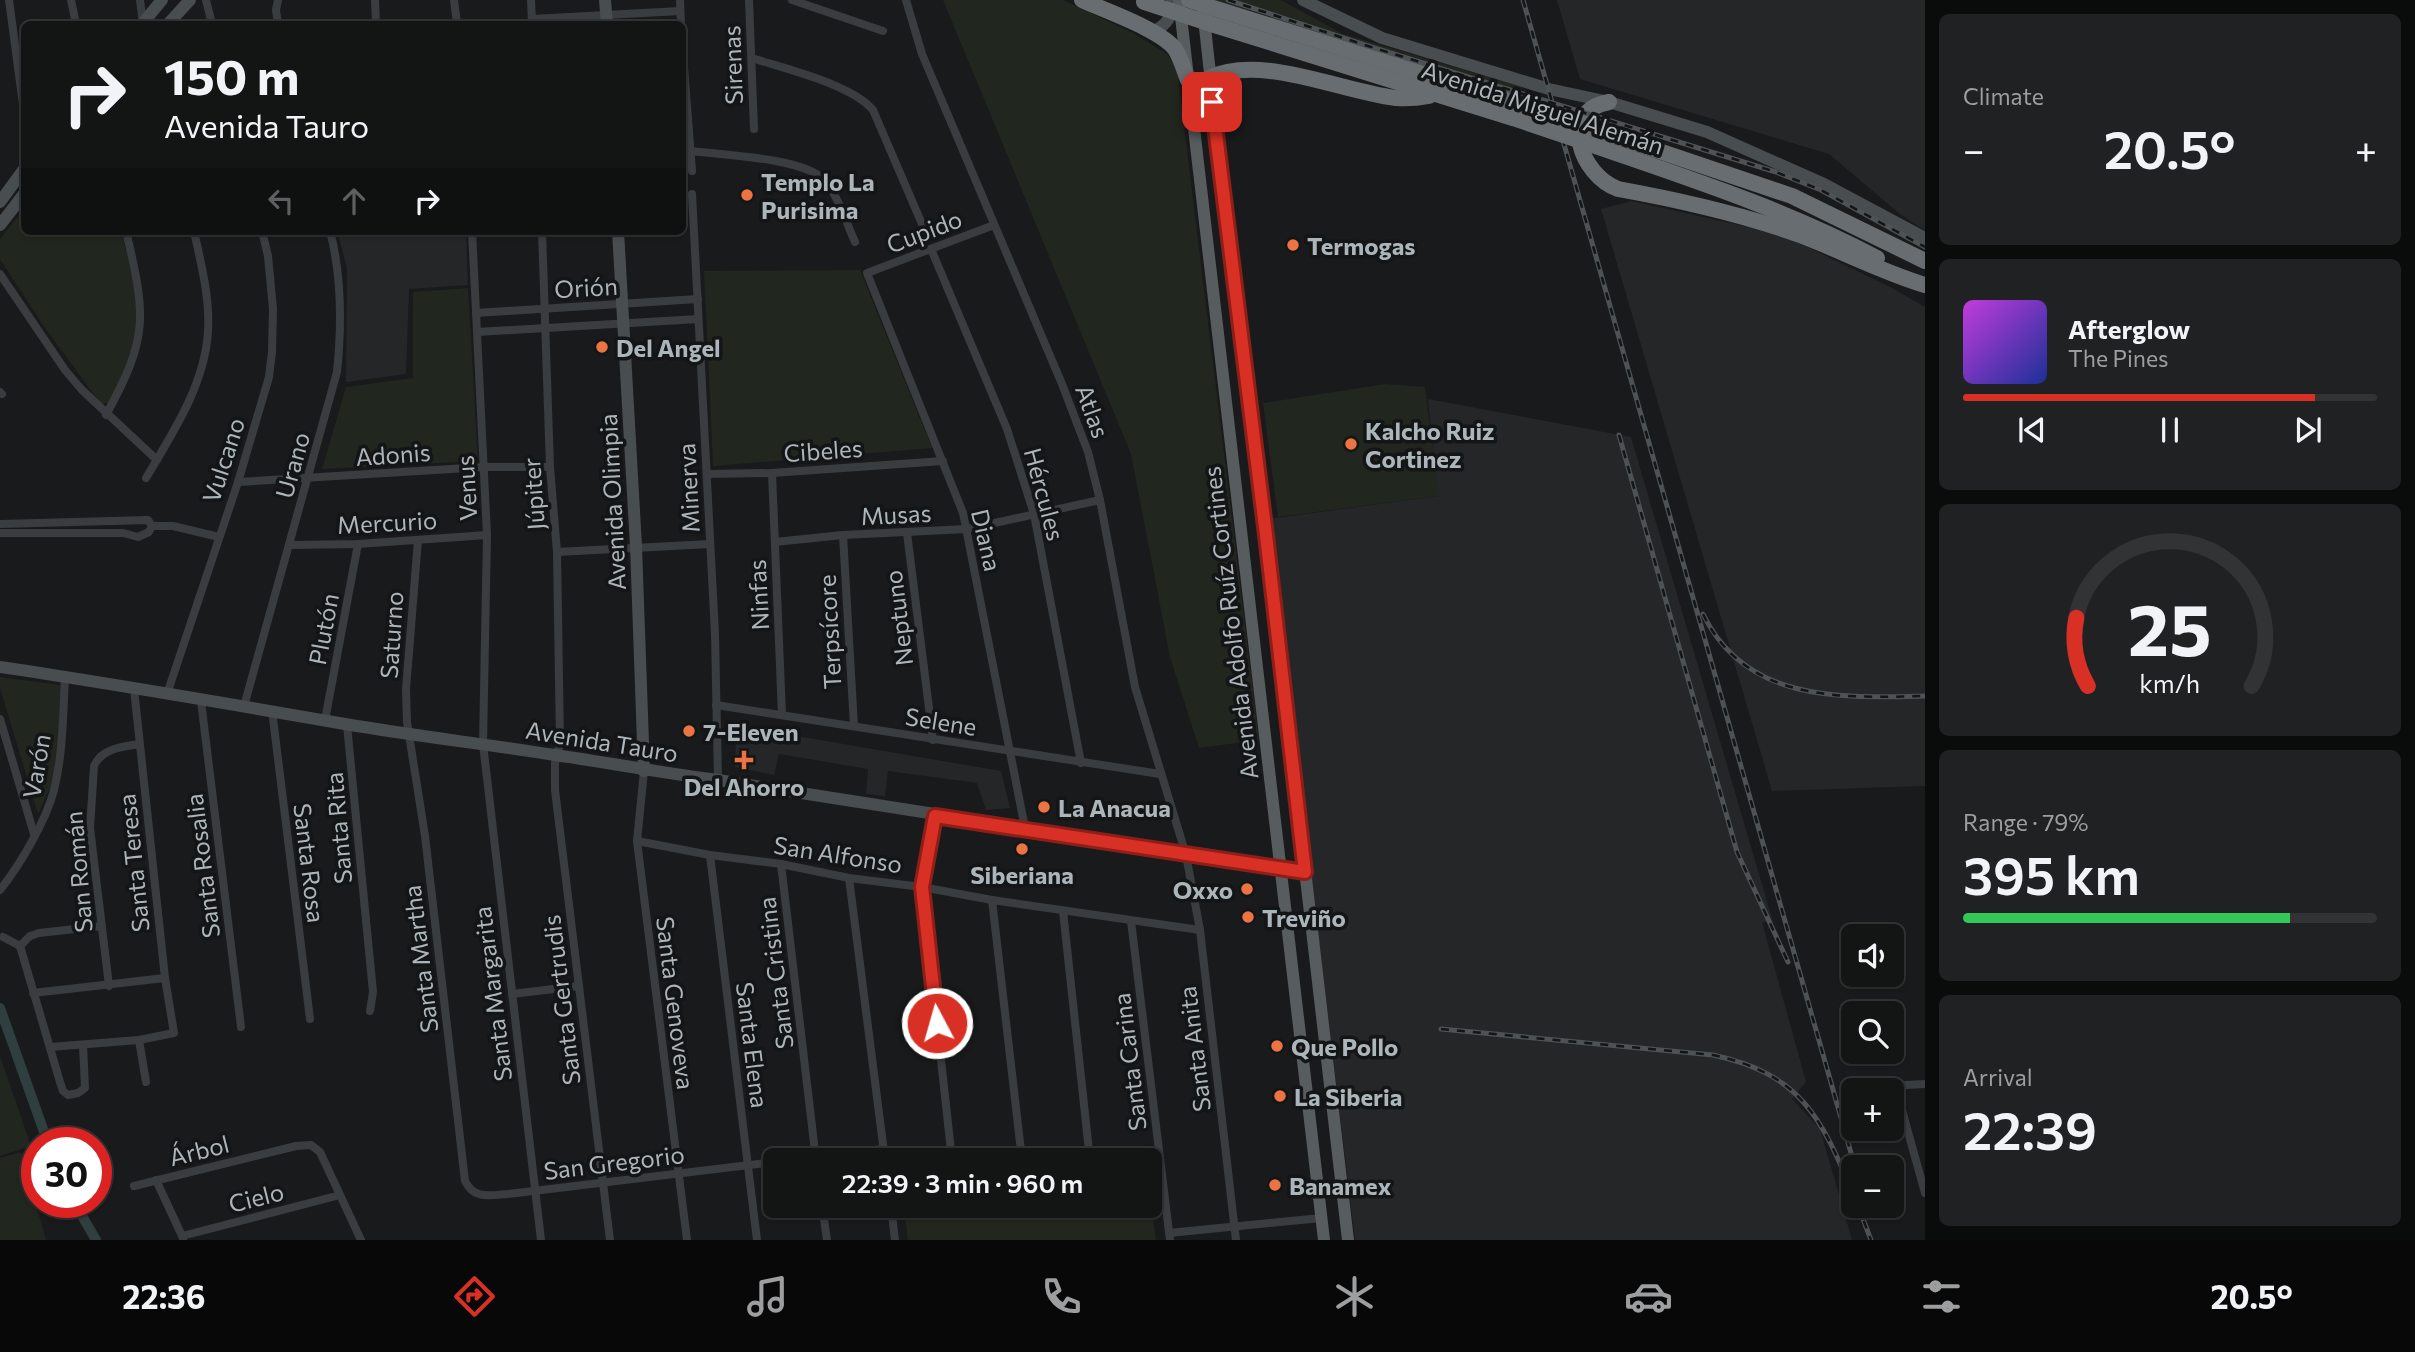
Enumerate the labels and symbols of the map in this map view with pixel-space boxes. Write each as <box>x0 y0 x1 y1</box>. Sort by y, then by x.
street label: Sirenas <box>716 25 748 105</box>
street label: Avenida Miguel Alemán <box>1418 54 1668 160</box>
pin <box>1182 72 1242 132</box>
place label: Templo La Purisima <box>761 167 875 224</box>
marker: Templo La Purisima <box>739 187 755 203</box>
street label: Cupido <box>882 203 966 259</box>
place label: Termogas <box>1307 231 1415 260</box>
marker: Termogas <box>1285 237 1301 253</box>
street label: Orión <box>554 271 618 303</box>
place label: Del Angel <box>616 333 721 362</box>
marker: Del Angel <box>594 339 610 355</box>
street label: Atlas <box>1070 380 1116 442</box>
street label: Avenida Olimpia <box>593 413 631 591</box>
street label: Vulcano <box>196 414 250 506</box>
place label: Kalcho Ruiz Cortinez <box>1365 416 1494 473</box>
street label: Urano <box>269 429 315 501</box>
street label: Cibeles <box>783 433 863 467</box>
marker: Kalcho Ruiz Cortinez <box>1343 436 1359 452</box>
street label: Adonis <box>355 437 431 471</box>
street label: Minerva <box>671 442 705 534</box>
street label: Hércules <box>1019 444 1071 544</box>
street label: Venus <box>450 455 482 521</box>
street label: Júpiter <box>516 456 550 531</box>
street label: Avenida Adolfo Ruíz Cortines <box>1196 465 1264 781</box>
street label: Musas <box>860 498 932 530</box>
street label: Mercurio <box>336 505 438 539</box>
street label: Diana <box>966 506 1008 574</box>
street label: Ninfas <box>742 559 774 631</box>
street label: Neptuno <box>878 569 918 667</box>
street label: Terpsícore <box>812 574 846 690</box>
street label: Saturno <box>373 590 409 680</box>
street label: Plutón <box>302 591 344 667</box>
street label: Selene <box>903 701 979 741</box>
street label: Avenida Tauro <box>524 715 680 767</box>
place label: 7-Eleven <box>703 717 799 746</box>
marker: 7-Eleven <box>681 723 697 739</box>
street label: Varón <box>16 731 56 801</box>
marker: Del Ahorro <box>736 752 752 768</box>
street label: Santa Rita <box>319 771 357 885</box>
place label: Del Ahorro <box>684 772 804 801</box>
street label: Santa Teresa <box>111 792 155 934</box>
street label: Santa Rosalia <box>179 792 225 940</box>
place label: La Anacua <box>1058 793 1171 822</box>
marker: La Anacua <box>1036 799 1052 815</box>
street label: Santa Rosa <box>288 802 332 924</box>
street label: San Román <box>58 810 98 934</box>
street label: San Alfonso <box>772 830 904 878</box>
marker: Siberiana <box>1014 841 1030 857</box>
place label: Siberiana <box>970 860 1074 889</box>
place label: Oxxo <box>1173 875 1233 904</box>
marker: Oxxo <box>1239 881 1255 897</box>
street label: Santa Martha <box>397 884 443 1034</box>
street label: Santa Cristina <box>751 895 799 1051</box>
place label: Treviño <box>1262 903 1346 932</box>
street label: Santa Margarita <box>467 905 517 1083</box>
marker: Treviño <box>1240 909 1256 925</box>
street label: Santa Gertrudis <box>536 913 586 1087</box>
street label: Santa Genoveva <box>651 915 701 1091</box>
street label: Santa Elena <box>731 980 775 1110</box>
street label: Santa Anita <box>1172 985 1216 1113</box>
position arrow <box>900 986 974 1060</box>
street label: Santa Carina <box>1106 992 1152 1132</box>
place label: Que Pollo <box>1291 1032 1398 1061</box>
marker: Que Pollo <box>1269 1038 1285 1054</box>
place label: La Siberia <box>1294 1082 1402 1111</box>
marker: La Siberia <box>1272 1088 1288 1104</box>
speed limit sign: 30 <box>21 1127 112 1218</box>
street label: Árbol <box>166 1129 232 1171</box>
street label: San Gregorio <box>542 1139 686 1185</box>
place label: Banamex <box>1289 1171 1392 1200</box>
street label: Cielo <box>225 1176 287 1218</box>
marker: Banamex <box>1267 1177 1283 1193</box>

